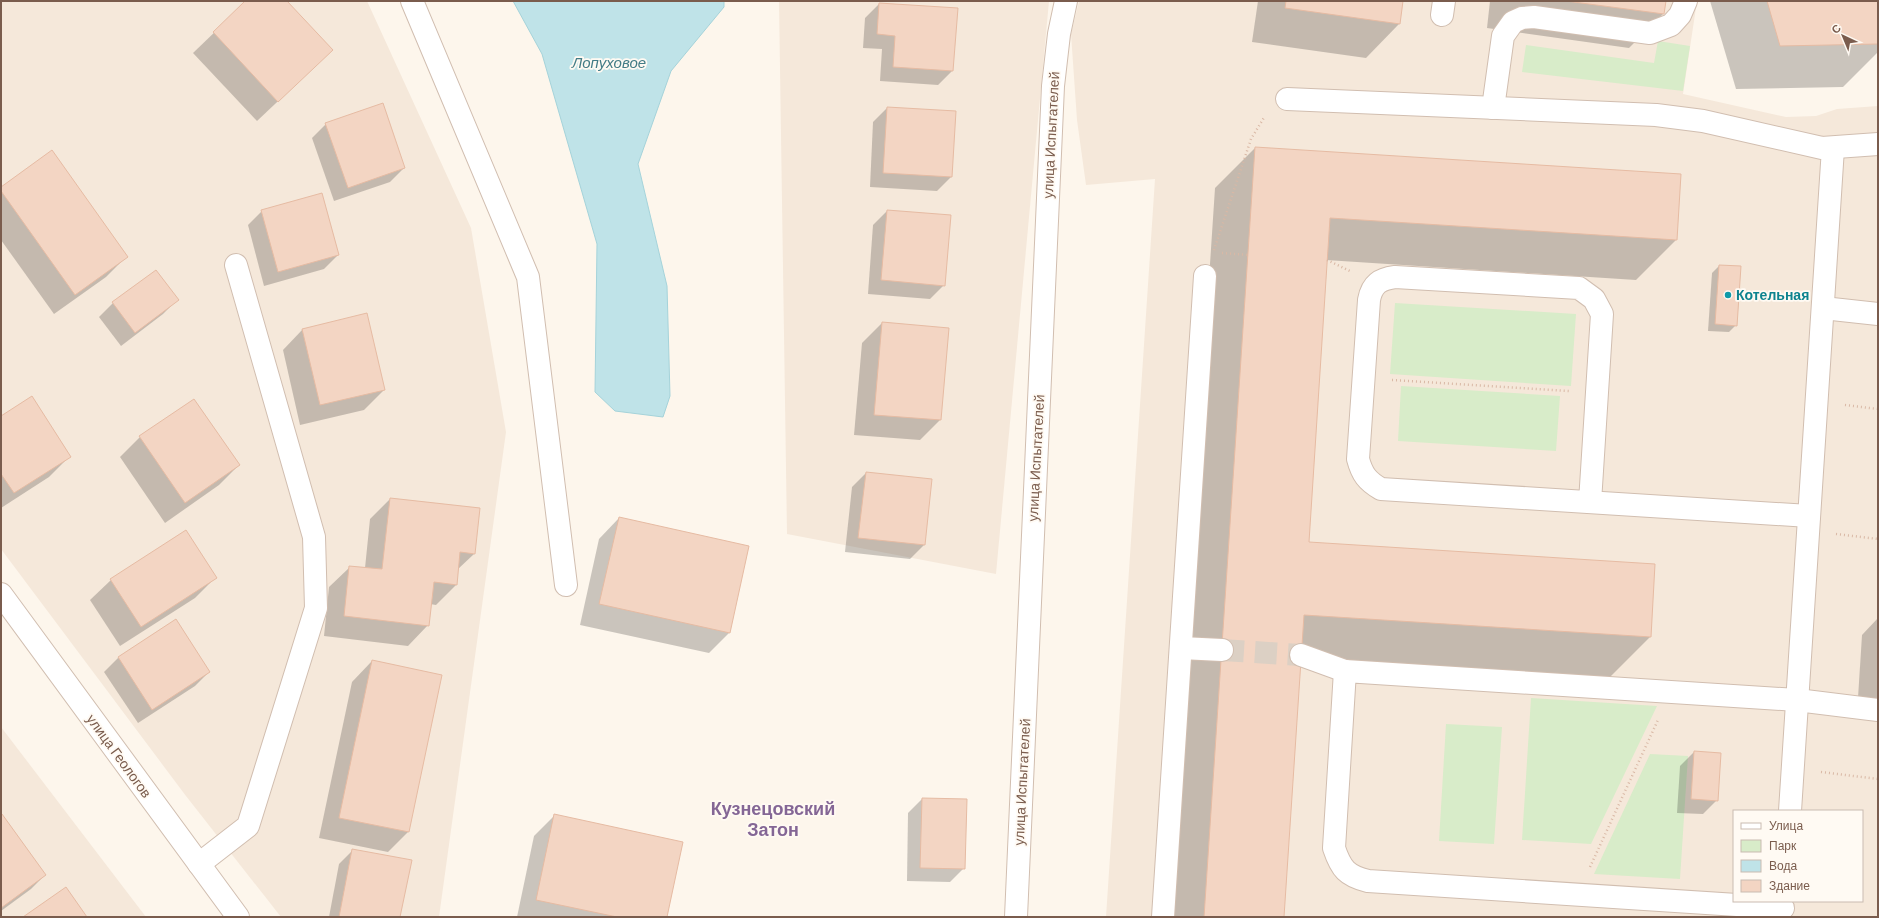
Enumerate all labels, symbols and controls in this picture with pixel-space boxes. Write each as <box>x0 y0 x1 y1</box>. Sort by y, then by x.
north arrow <box>1823 16 1863 56</box>
text: С <box>1828 21 1843 36</box>
water label: Лопуховое <box>571 53 646 71</box>
street label: улица Испытателей <box>1039 71 1062 199</box>
place label: Котельная <box>1736 286 1809 303</box>
marker: Котельная <box>1723 290 1733 300</box>
street label: улица Испытателей <box>1024 394 1047 522</box>
street label: улица Геологов <box>83 711 155 801</box>
street label: улица Испытателей <box>1010 718 1033 846</box>
district label: Кузнецовский Затон <box>711 797 835 840</box>
legend <box>1733 810 1863 902</box>
text: Улица <box>1769 818 1803 833</box>
text: Парк <box>1769 838 1797 853</box>
text: Вода <box>1769 858 1797 873</box>
text: Здание <box>1769 878 1810 893</box>

